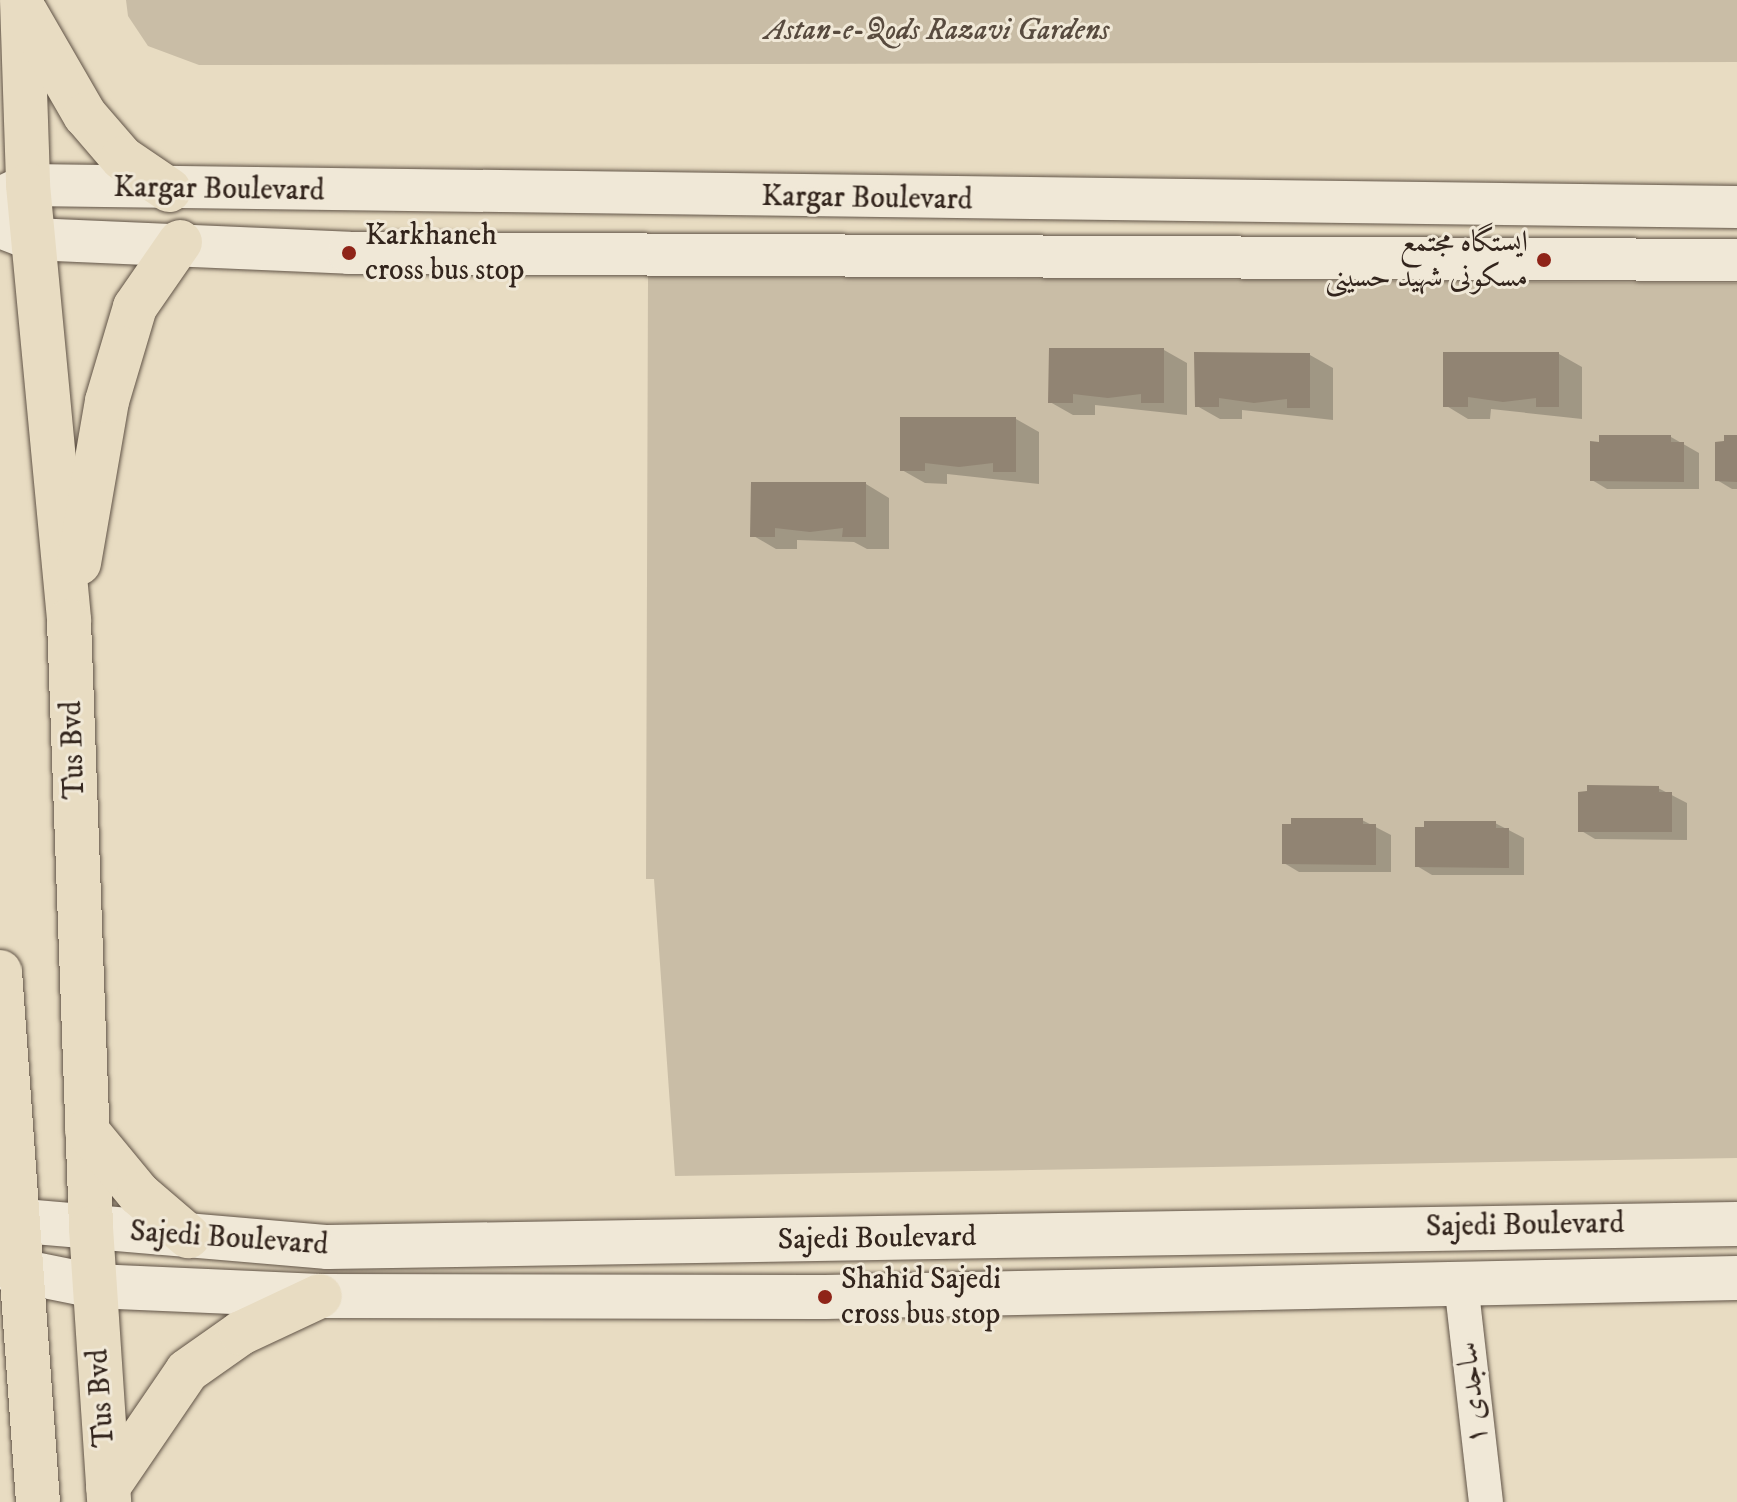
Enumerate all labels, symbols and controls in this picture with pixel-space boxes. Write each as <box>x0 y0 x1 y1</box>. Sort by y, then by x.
park label: Astan-e-Qods Razavi Gardens <box>765 13 1109 49</box>
street label: Kargar Boulevard <box>113 170 325 210</box>
street label: Kargar Boulevard <box>761 179 973 219</box>
place label: Karkhaneh cross bus stop <box>365 218 524 288</box>
place label: ایستگاه مجتمع مسکونی شهید حسینی <box>1325 225 1528 296</box>
marker: Karkhaneh cross bus stop <box>340 244 358 262</box>
marker: ایستگاه مجتمع مسکونی شهید حسینی <box>1535 251 1553 269</box>
street label: Tus Bvd <box>54 700 94 800</box>
street label: Sajedi Boulevard <box>1425 1206 1625 1246</box>
street label: Sajedi Boulevard <box>129 1214 329 1264</box>
street label: Sajedi Boulevard <box>777 1219 977 1259</box>
place label: Shahid Sajedi cross bus stop <box>841 1262 1001 1332</box>
marker: Shahid Sajedi cross bus stop <box>816 1288 834 1306</box>
street label: ساجدی ۱ <box>1450 1340 1496 1446</box>
street label: Tus Bvd <box>81 1348 123 1448</box>

